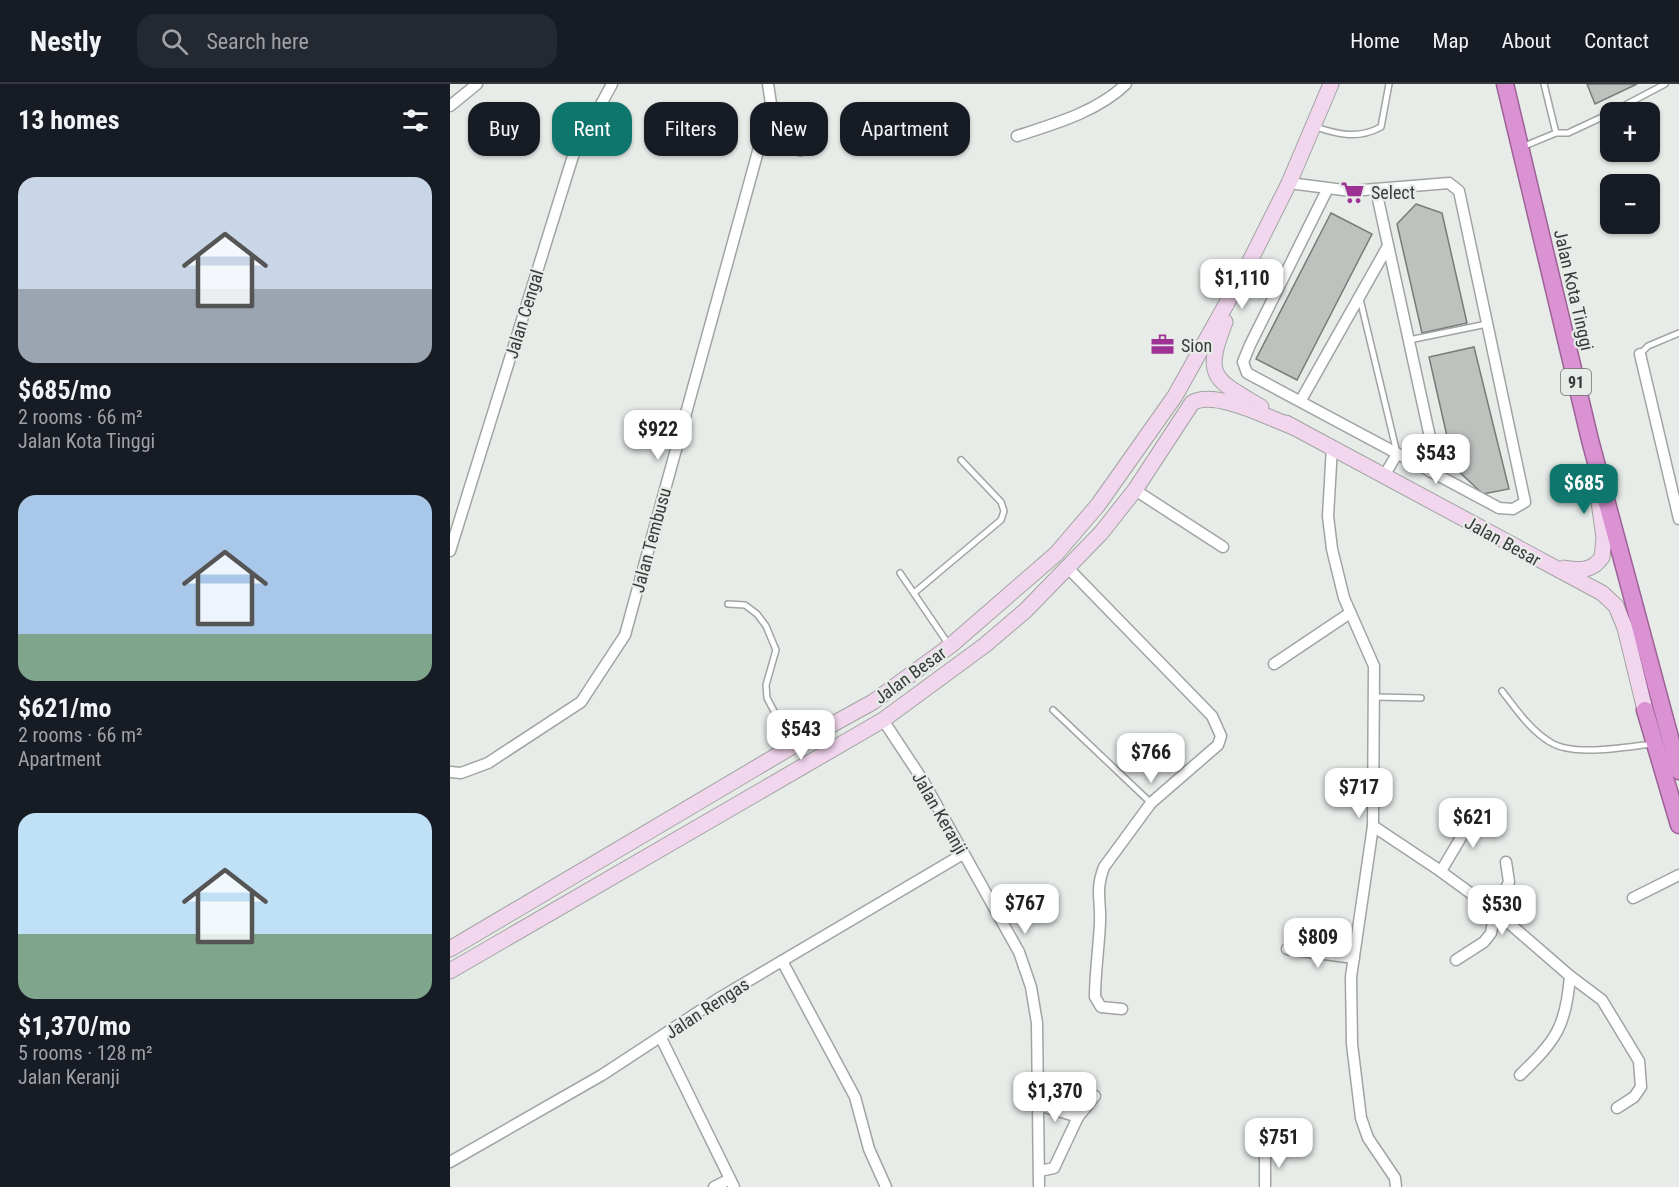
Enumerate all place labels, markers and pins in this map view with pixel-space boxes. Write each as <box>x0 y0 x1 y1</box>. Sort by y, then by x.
supermarket icon: Select <box>1340 179 1366 205</box>
place label: Select <box>1371 182 1415 203</box>
pin: $1,110 <box>1193 259 1291 310</box>
office icon: Sion <box>1150 332 1176 358</box>
place label: Sion <box>1181 335 1212 356</box>
pin: $922 <box>622 410 694 461</box>
pin: $543 <box>1400 434 1472 485</box>
pin: $685 <box>1548 464 1620 515</box>
pin: $543 <box>765 710 837 761</box>
pin: $766 <box>1115 733 1187 784</box>
pin: $717 <box>1323 768 1395 819</box>
pin: $621 <box>1437 798 1509 849</box>
pin: $767 <box>989 884 1061 935</box>
pin: $530 <box>1466 885 1538 936</box>
pin: $809 <box>1282 918 1354 969</box>
pin: $1,370 <box>1006 1072 1104 1123</box>
pin: $751 <box>1243 1118 1315 1169</box>

